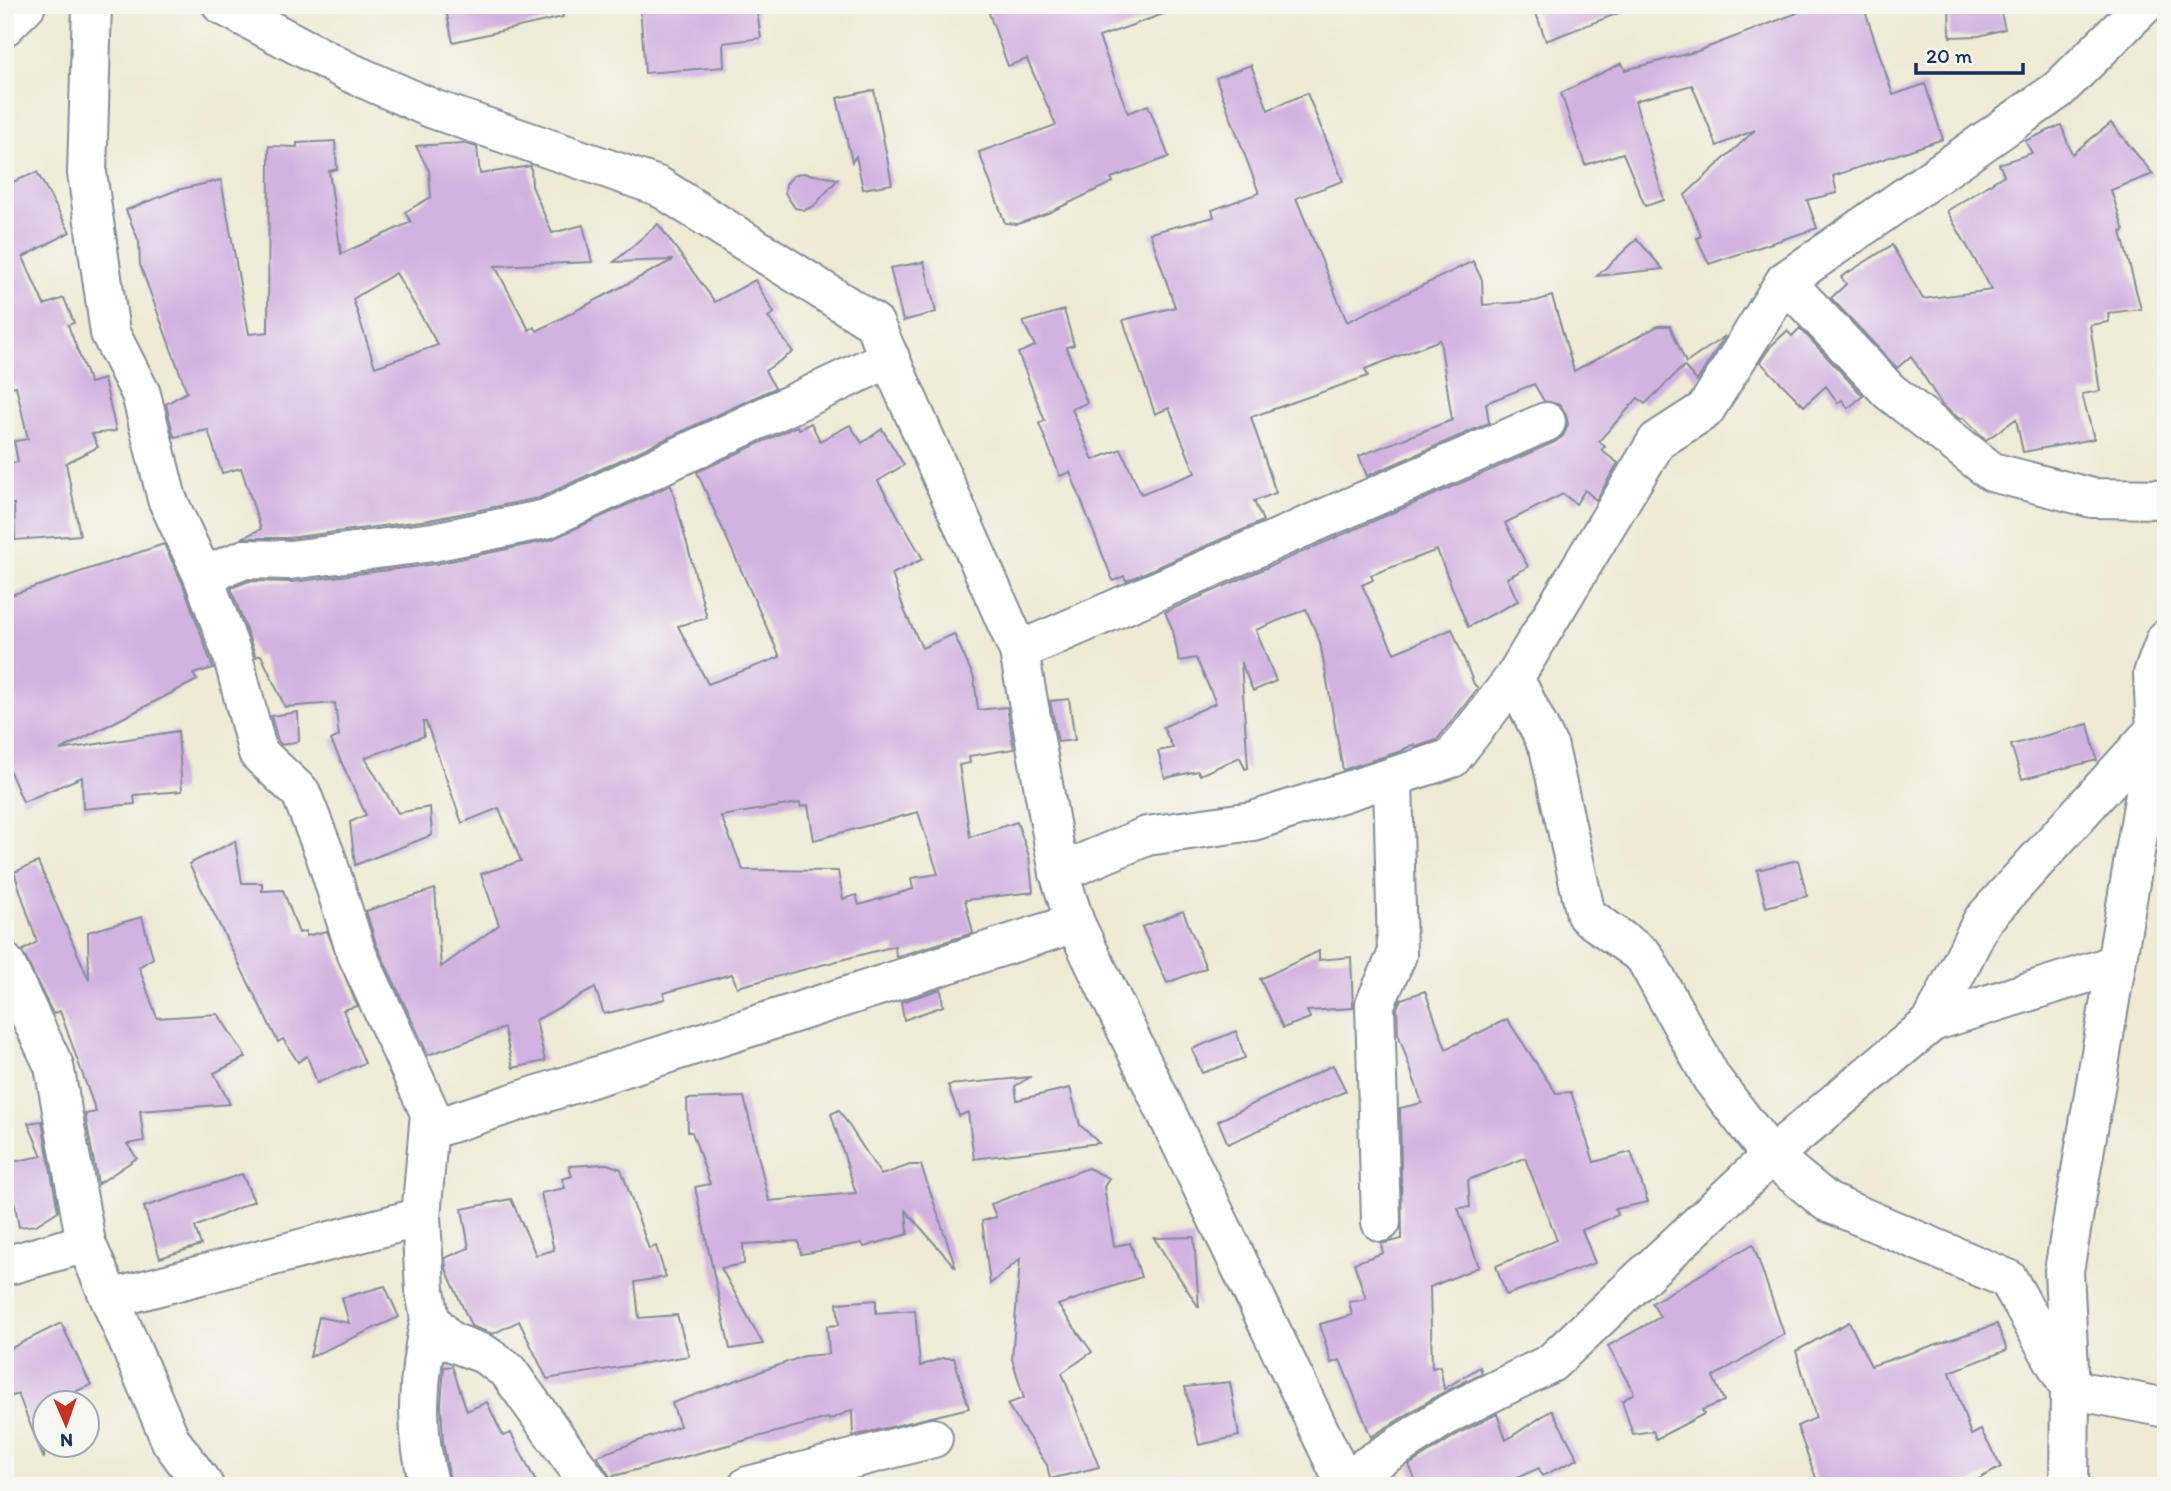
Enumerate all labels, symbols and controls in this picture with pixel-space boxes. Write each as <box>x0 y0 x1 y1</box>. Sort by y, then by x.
scale bar <box>1916 32 2022 76</box>
text: 20 m <box>1926 43 1973 68</box>
north arrow <box>32 1390 102 1460</box>
text: N <box>60 1429 73 1452</box>

